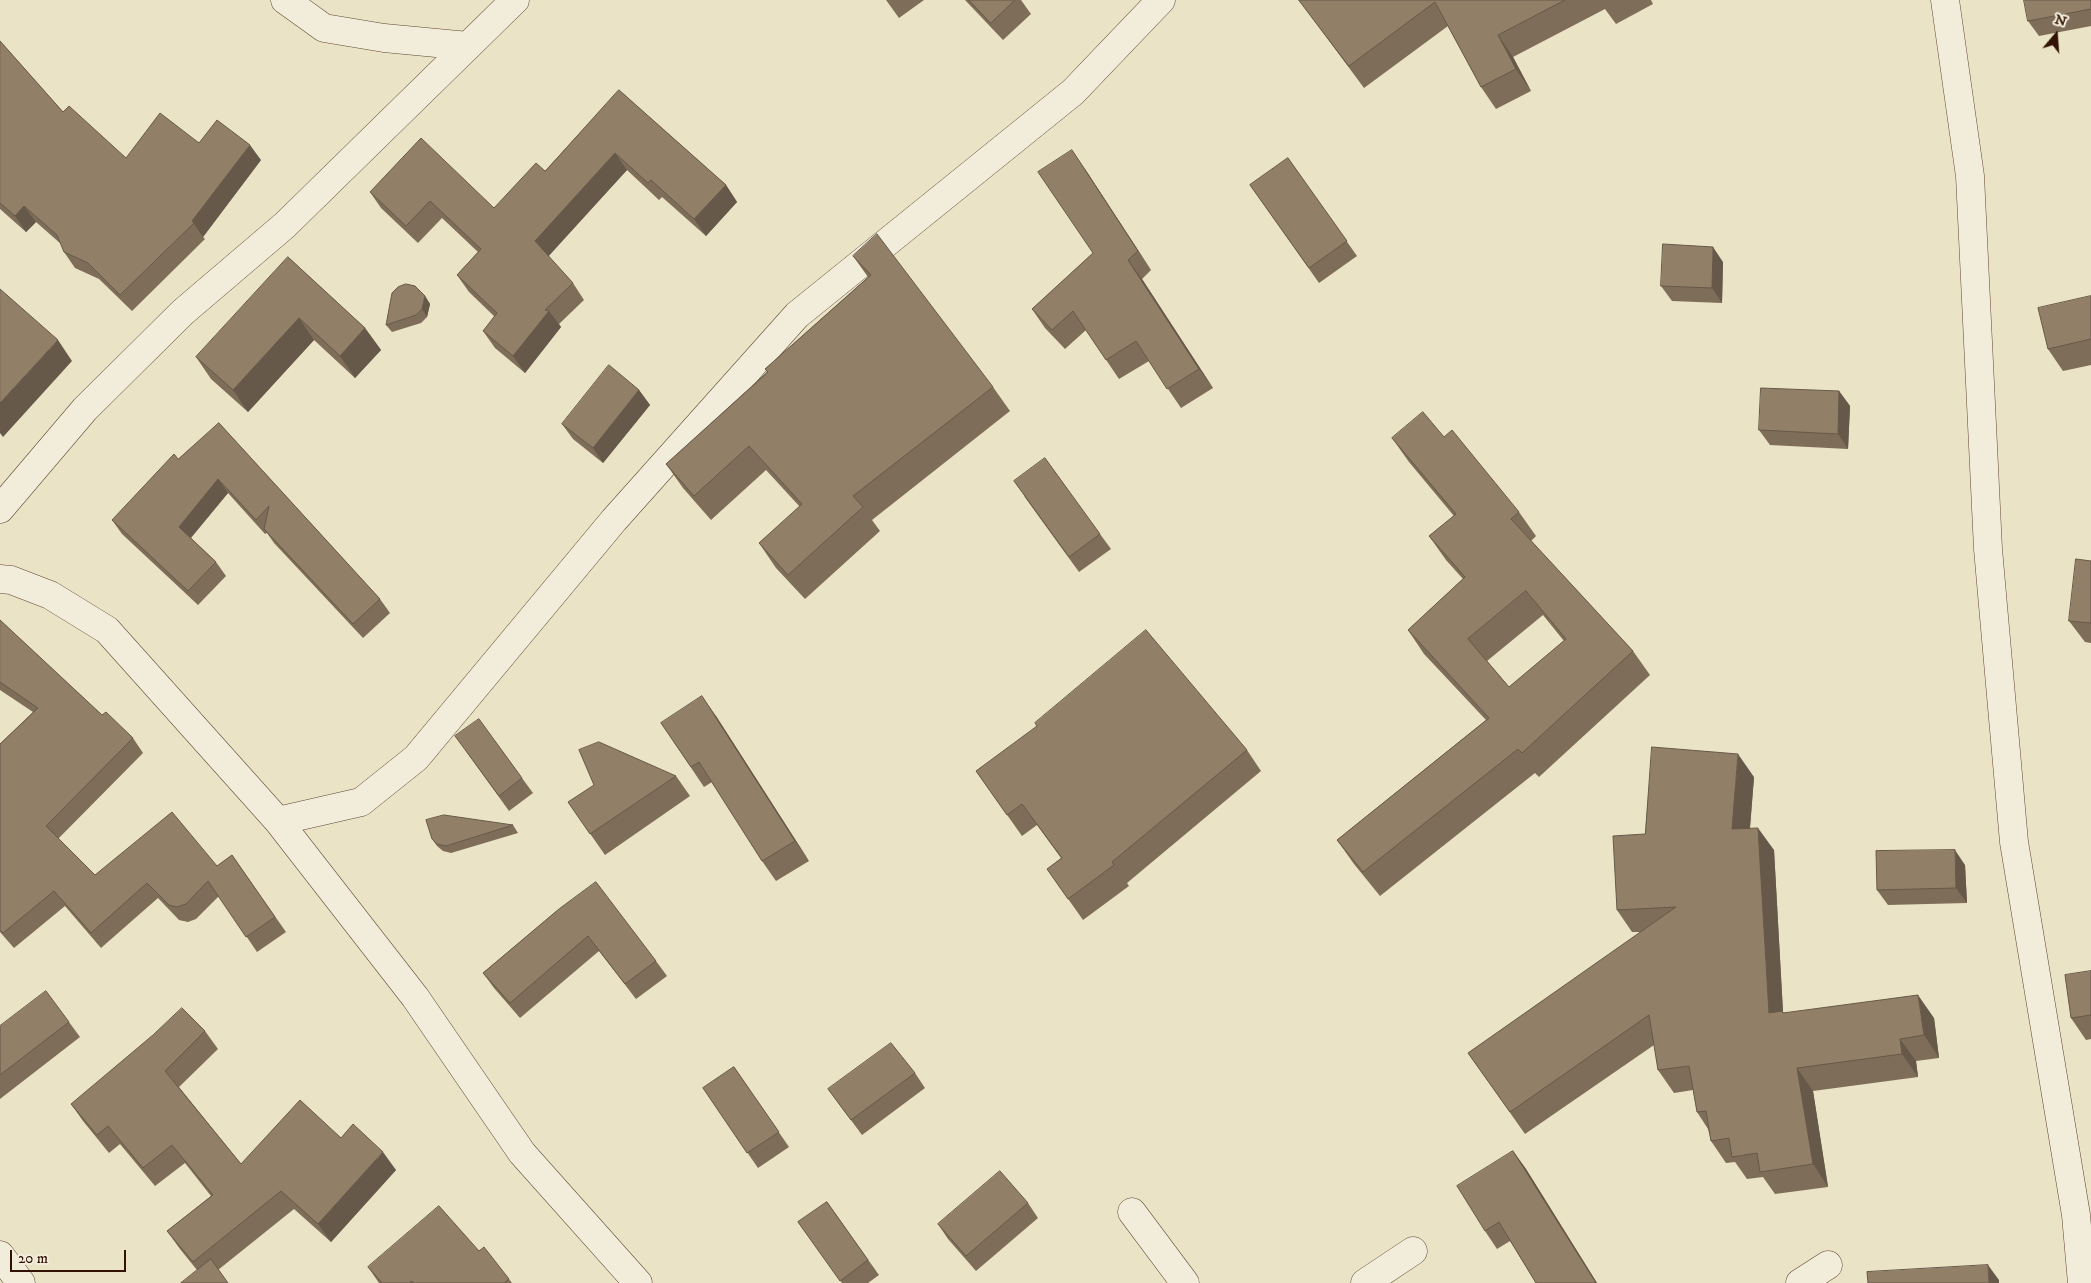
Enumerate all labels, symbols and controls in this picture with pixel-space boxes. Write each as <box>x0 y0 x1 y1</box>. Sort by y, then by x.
north arrow <box>2031 10 2081 60</box>
text: N <box>2052 10 2069 31</box>
scale bar <box>12 1240 129 1272</box>
text: 20 m <box>18 1249 48 1268</box>

